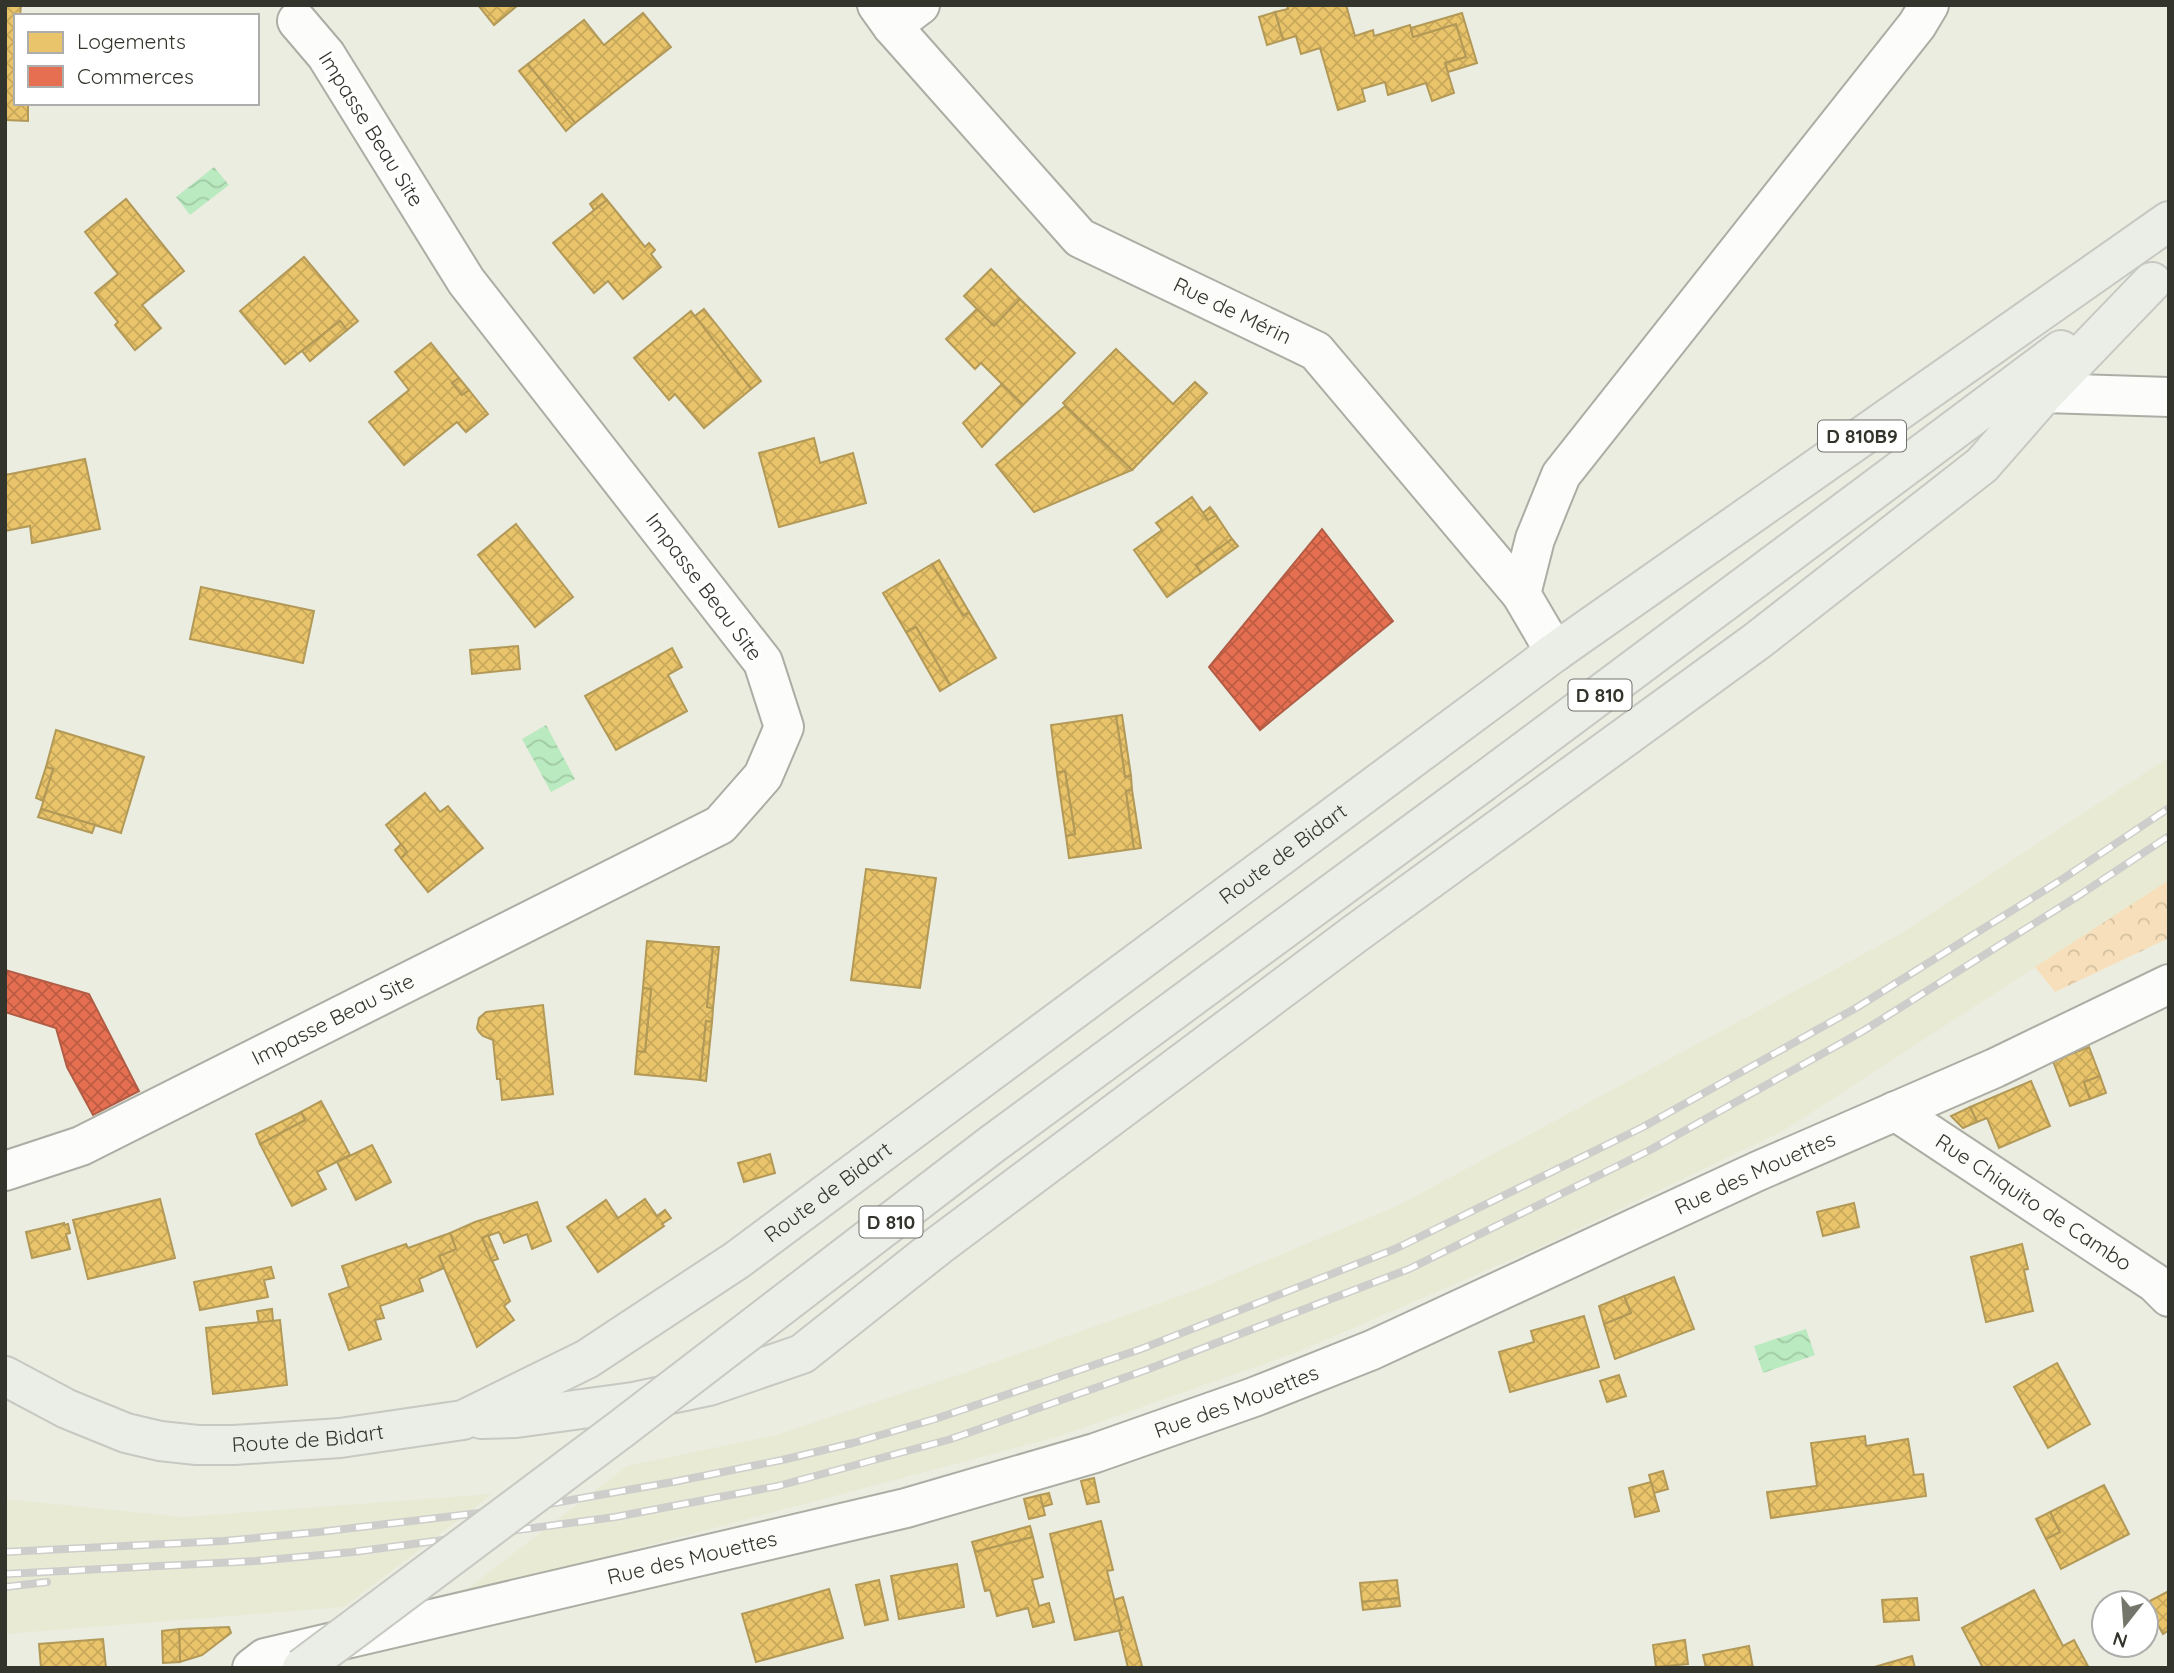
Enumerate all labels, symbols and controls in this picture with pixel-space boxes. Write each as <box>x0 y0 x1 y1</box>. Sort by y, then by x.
legend <box>14 14 259 105</box>
text: Logements <box>77 28 186 54</box>
street label: Impasse Beau Site <box>314 46 430 211</box>
text: Commerces <box>77 63 194 89</box>
street label: Rue de Mérin <box>1169 271 1296 349</box>
road number: D 810B9 <box>1818 420 1906 452</box>
street label: Impasse Beau Site <box>641 507 769 665</box>
road number: D 810 <box>1568 680 1632 710</box>
street label: Route de Bidart <box>1214 797 1351 909</box>
street label: Impasse Beau Site <box>247 967 418 1070</box>
street label: Rue des Mouettes <box>1670 1125 1839 1220</box>
street label: Rue Chiquito de Cambo <box>1931 1128 2137 1276</box>
street label: Route de Bidart <box>759 1136 896 1247</box>
road number: D 810 <box>860 1206 922 1238</box>
street label: Rue des Mouettes <box>1150 1359 1322 1443</box>
street label: Route de Bidart <box>231 1418 385 1457</box>
street label: Rue des Mouettes <box>604 1525 779 1590</box>
north arrow <box>2090 1589 2160 1659</box>
text: N <box>2110 1627 2130 1654</box>

